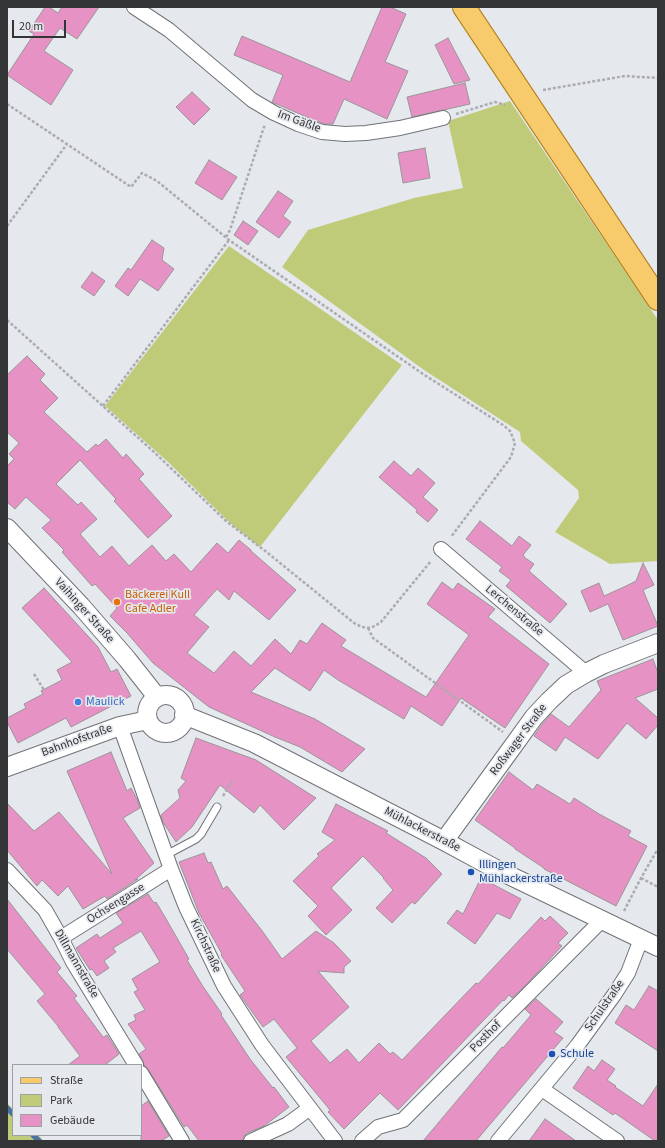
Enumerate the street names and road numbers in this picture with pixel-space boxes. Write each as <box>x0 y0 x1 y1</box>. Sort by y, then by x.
street label: Im Gäßle <box>275 108 323 136</box>
street label: Vaihinger Straße <box>51 576 117 646</box>
street label: Lerchenstraße <box>482 582 546 640</box>
street label: Roßwager Straße <box>487 701 551 779</box>
street label: Bahnhofstraße <box>40 722 114 760</box>
street label: Mühlackerstraße <box>381 805 463 855</box>
street label: Ochsengasse <box>84 881 148 927</box>
street label: Kirchstraße <box>186 917 224 975</box>
street label: Dillmannstraße <box>50 927 102 1001</box>
street label: Schulstraße <box>582 977 628 1035</box>
street label: Posthof <box>467 1018 505 1056</box>

